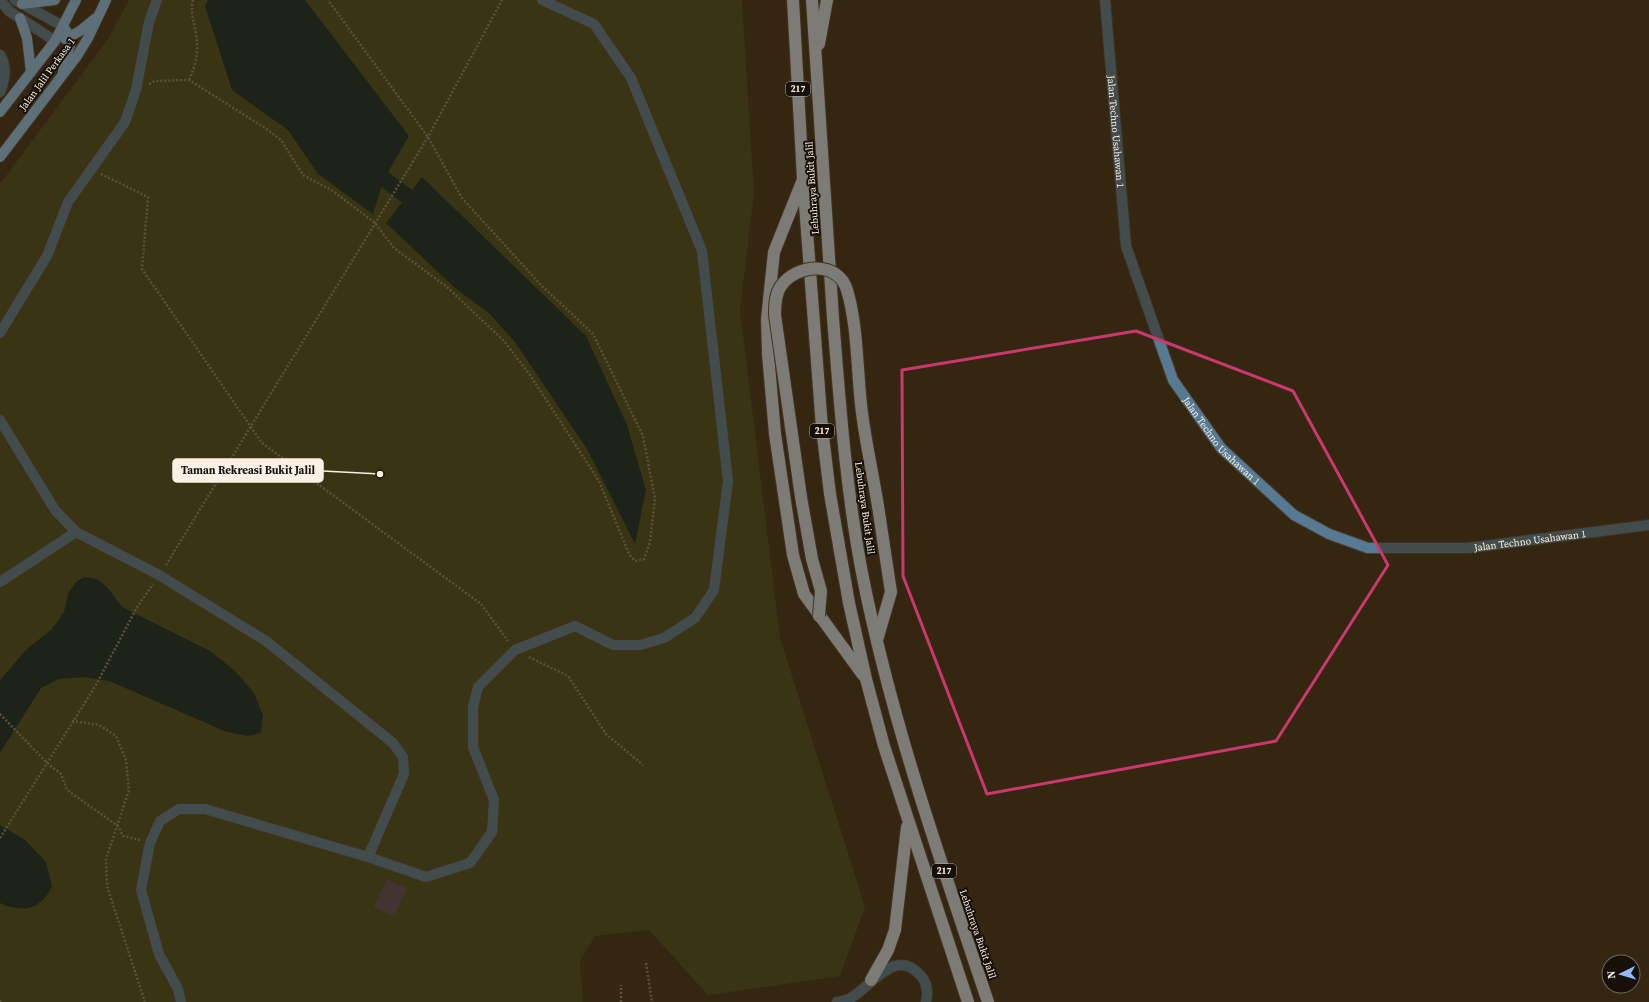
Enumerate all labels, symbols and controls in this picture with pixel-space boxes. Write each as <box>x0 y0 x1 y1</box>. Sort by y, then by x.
street label: Jalan Jalil Perkasa 1 <box>16 35 78 114</box>
street label: Jalan Techno Usahawan 1 <box>1105 74 1128 188</box>
road number: 217 <box>786 82 810 96</box>
street label: Lebuhraya Bukit Jalil <box>802 141 822 235</box>
street label: Jalan Techno Usahawan 1 <box>1180 393 1263 488</box>
road number: 217 <box>810 424 834 438</box>
callout: Taman Rekreasi Bukit Jalil <box>173 459 323 482</box>
street label: Lebuhraya Bukit Jalil <box>852 461 878 555</box>
text: Taman Rekreasi Bukit Jalil <box>181 463 315 478</box>
street label: Jalan Techno Usahawan 1 <box>1472 527 1587 554</box>
road number: 217 <box>932 864 956 878</box>
street label: Lebuhraya Bukit Jalil <box>957 888 999 980</box>
north arrow <box>1601 954 1641 994</box>
text: N <box>1604 970 1619 979</box>

